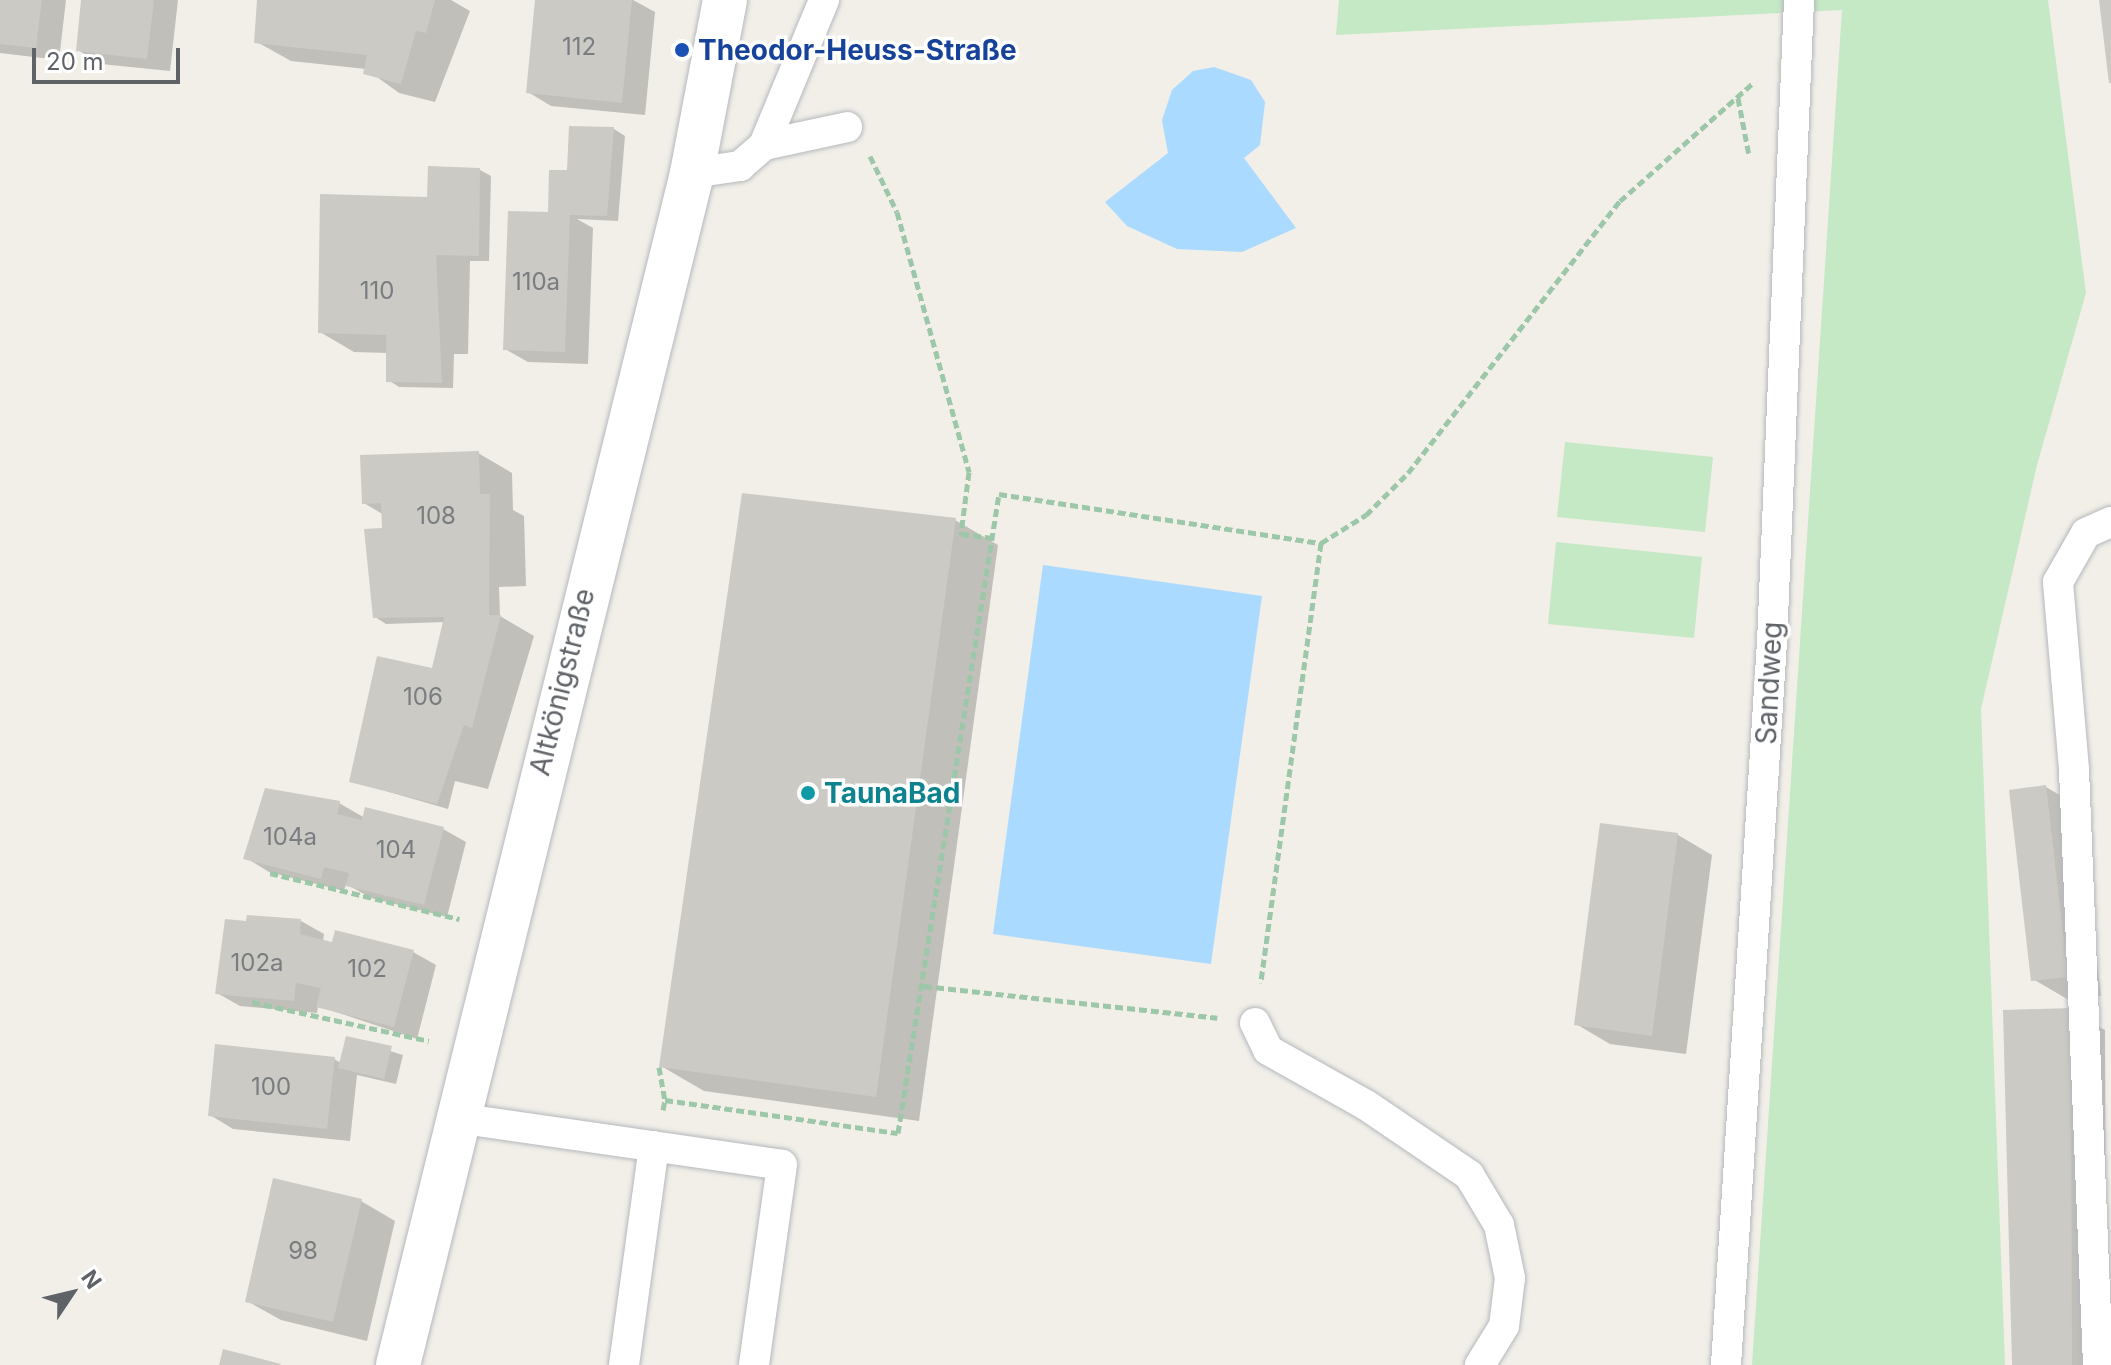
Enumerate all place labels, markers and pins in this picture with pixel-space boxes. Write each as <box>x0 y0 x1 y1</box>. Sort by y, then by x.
place label: Theodor-Heuss-Straße <box>698 33 1017 67</box>
marker: Theodor-Heuss-Straße <box>673 41 691 59</box>
place label: TaunaBad <box>824 776 960 810</box>
marker: TaunaBad <box>799 784 817 802</box>

